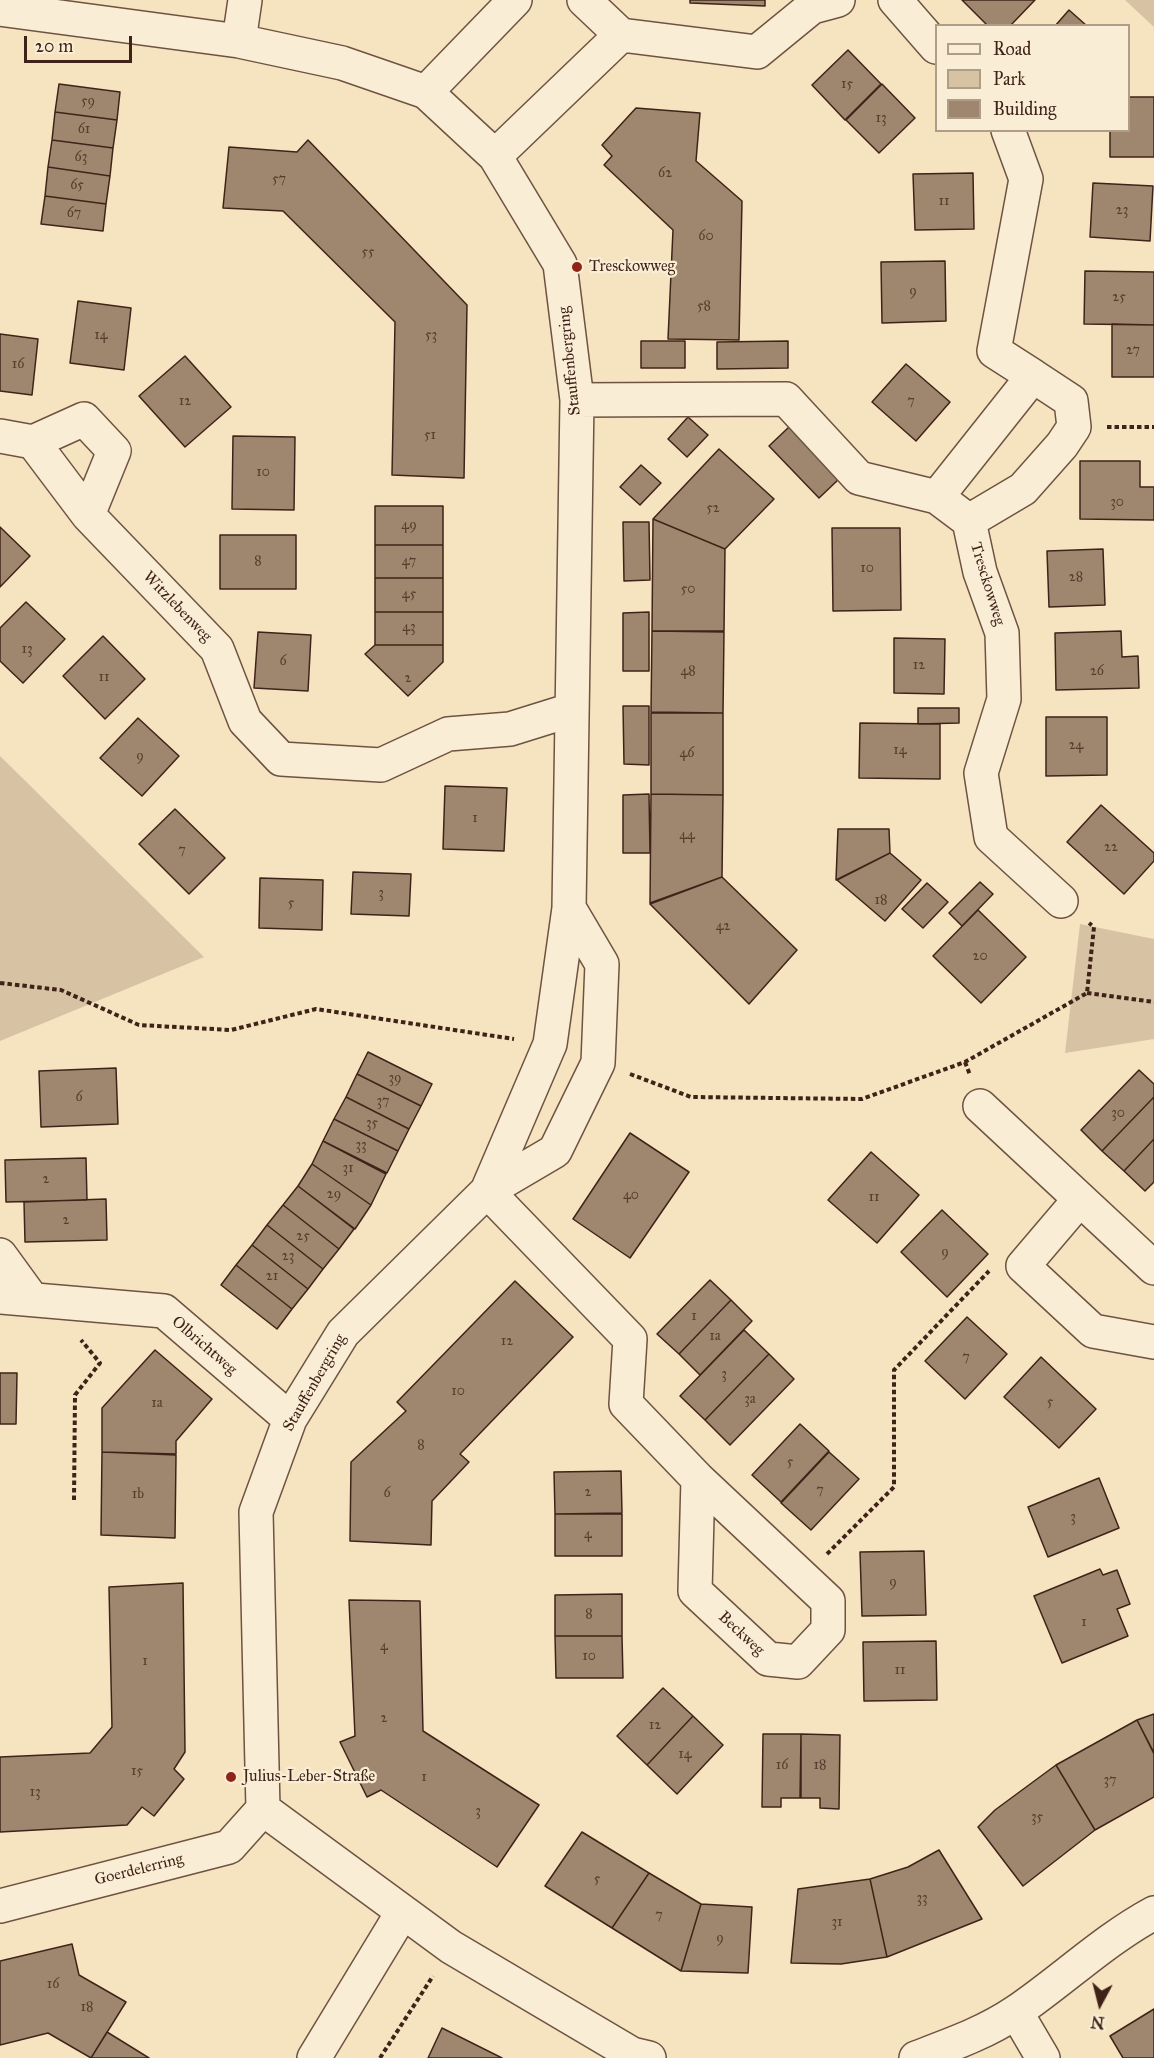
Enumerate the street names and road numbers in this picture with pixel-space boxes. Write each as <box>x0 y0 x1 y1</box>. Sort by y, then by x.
street label: Stauffenbergring <box>555 306 585 416</box>
street label: Tresckowweg <box>965 540 1009 628</box>
street label: Witzlebenweg <box>139 568 215 646</box>
street label: Olbrichtweg <box>167 1312 241 1380</box>
street label: Stauffenbergring <box>279 1331 351 1435</box>
street label: Beckweg <box>714 1608 768 1660</box>
street label: Goerdelerring <box>93 1850 185 1890</box>

